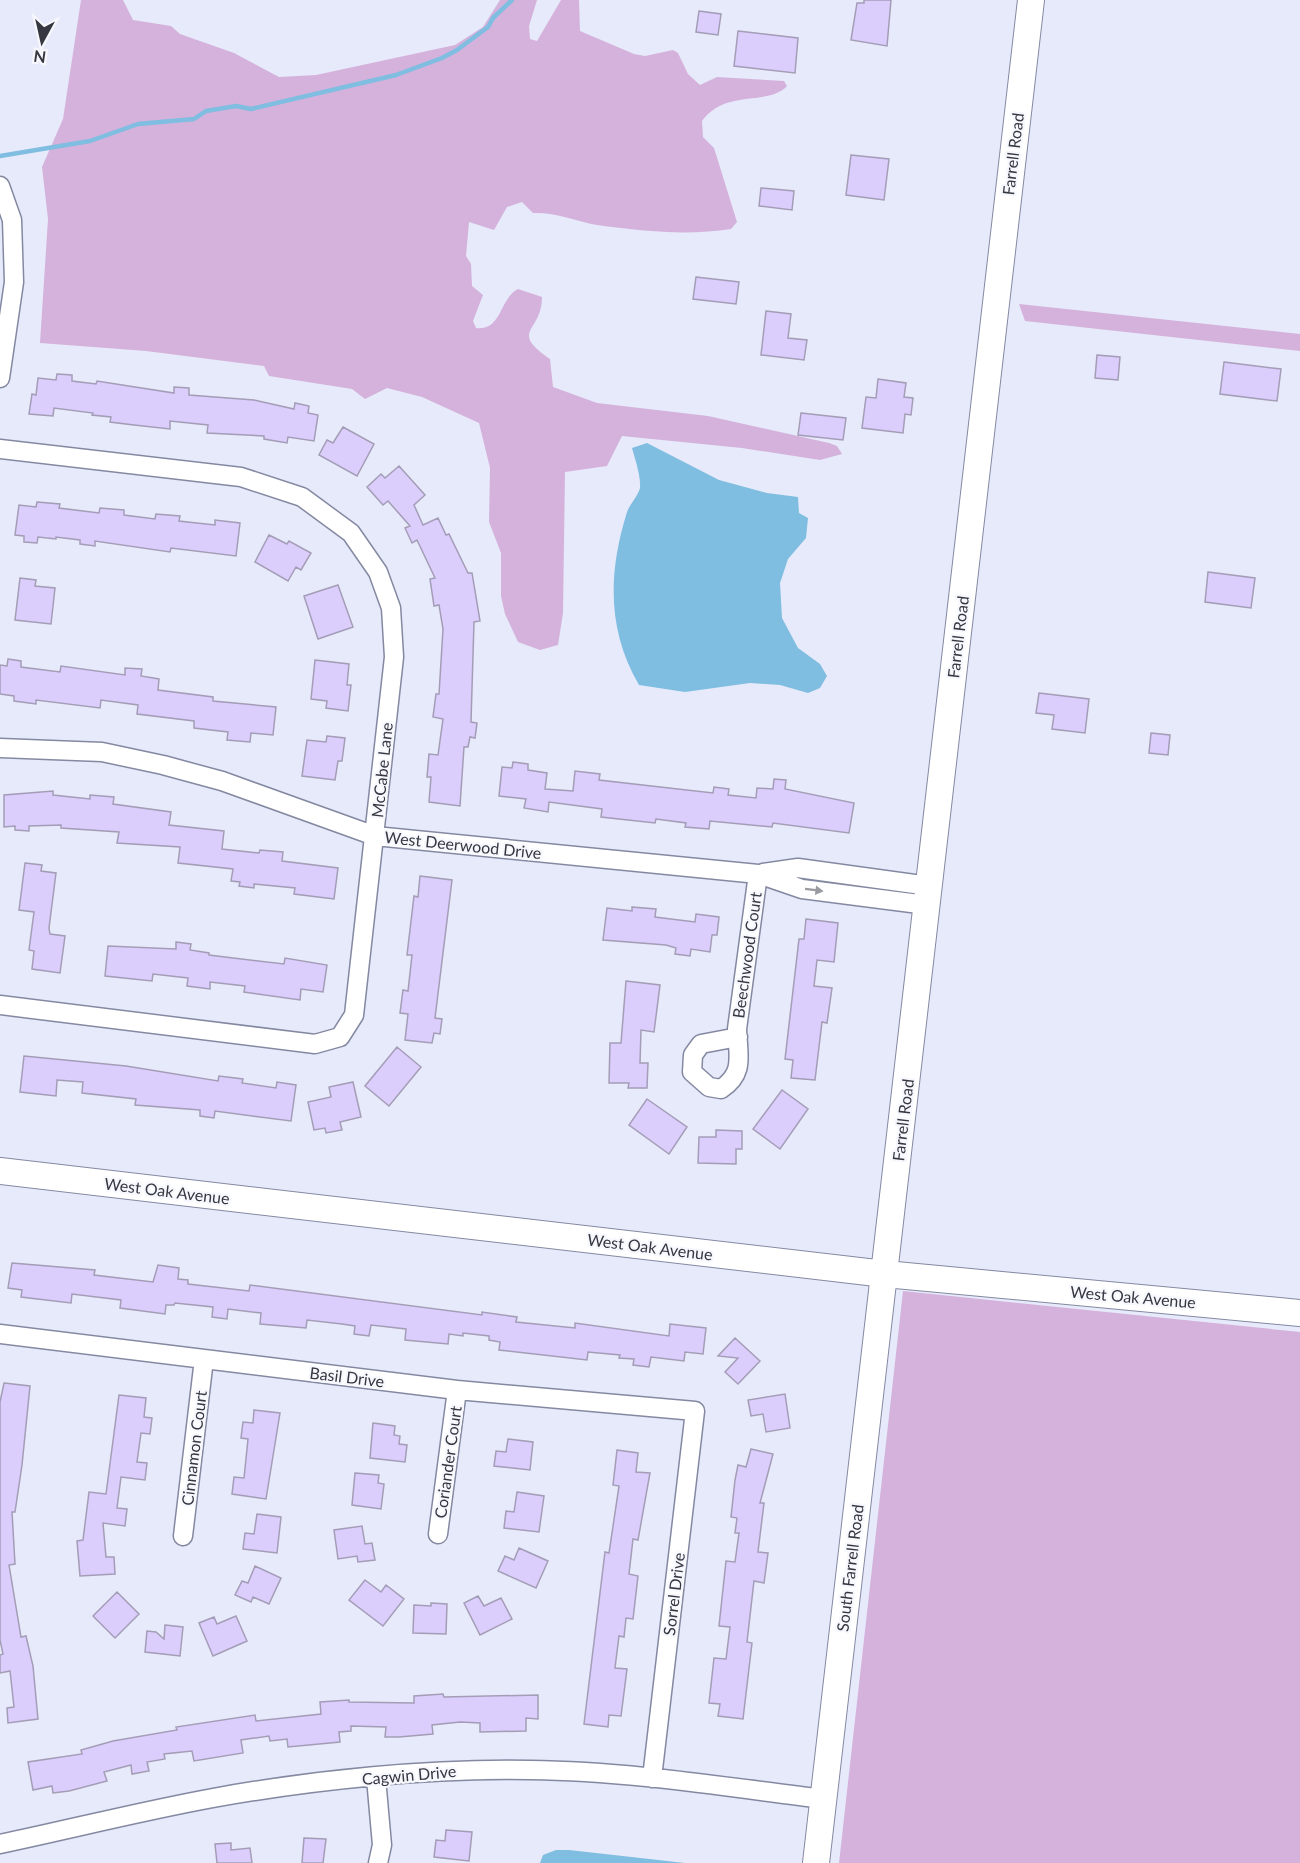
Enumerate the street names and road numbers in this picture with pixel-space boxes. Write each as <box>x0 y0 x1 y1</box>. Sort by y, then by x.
street label: Farrell Road <box>998 112 1027 196</box>
street label: Farrell Road <box>943 595 972 679</box>
street label: McCabe Lane <box>367 721 396 819</box>
street label: West Deerwood Drive <box>384 827 542 862</box>
street label: Beechwood Court <box>728 890 765 1019</box>
street label: Farrell Road <box>888 1078 917 1162</box>
street label: West Oak Avenue <box>103 1173 231 1208</box>
street label: West Oak Avenue <box>586 1229 714 1264</box>
street label: West Oak Avenue <box>1069 1282 1197 1311</box>
street label: Basil Drive <box>309 1363 385 1391</box>
street label: Cinnamon Court <box>177 1389 210 1507</box>
street label: Coriander Court <box>430 1404 465 1519</box>
street label: South Farrell Road <box>832 1503 867 1633</box>
street label: Sorrel Drive <box>659 1551 688 1637</box>
street label: Cagwin Drive <box>361 1761 457 1788</box>

